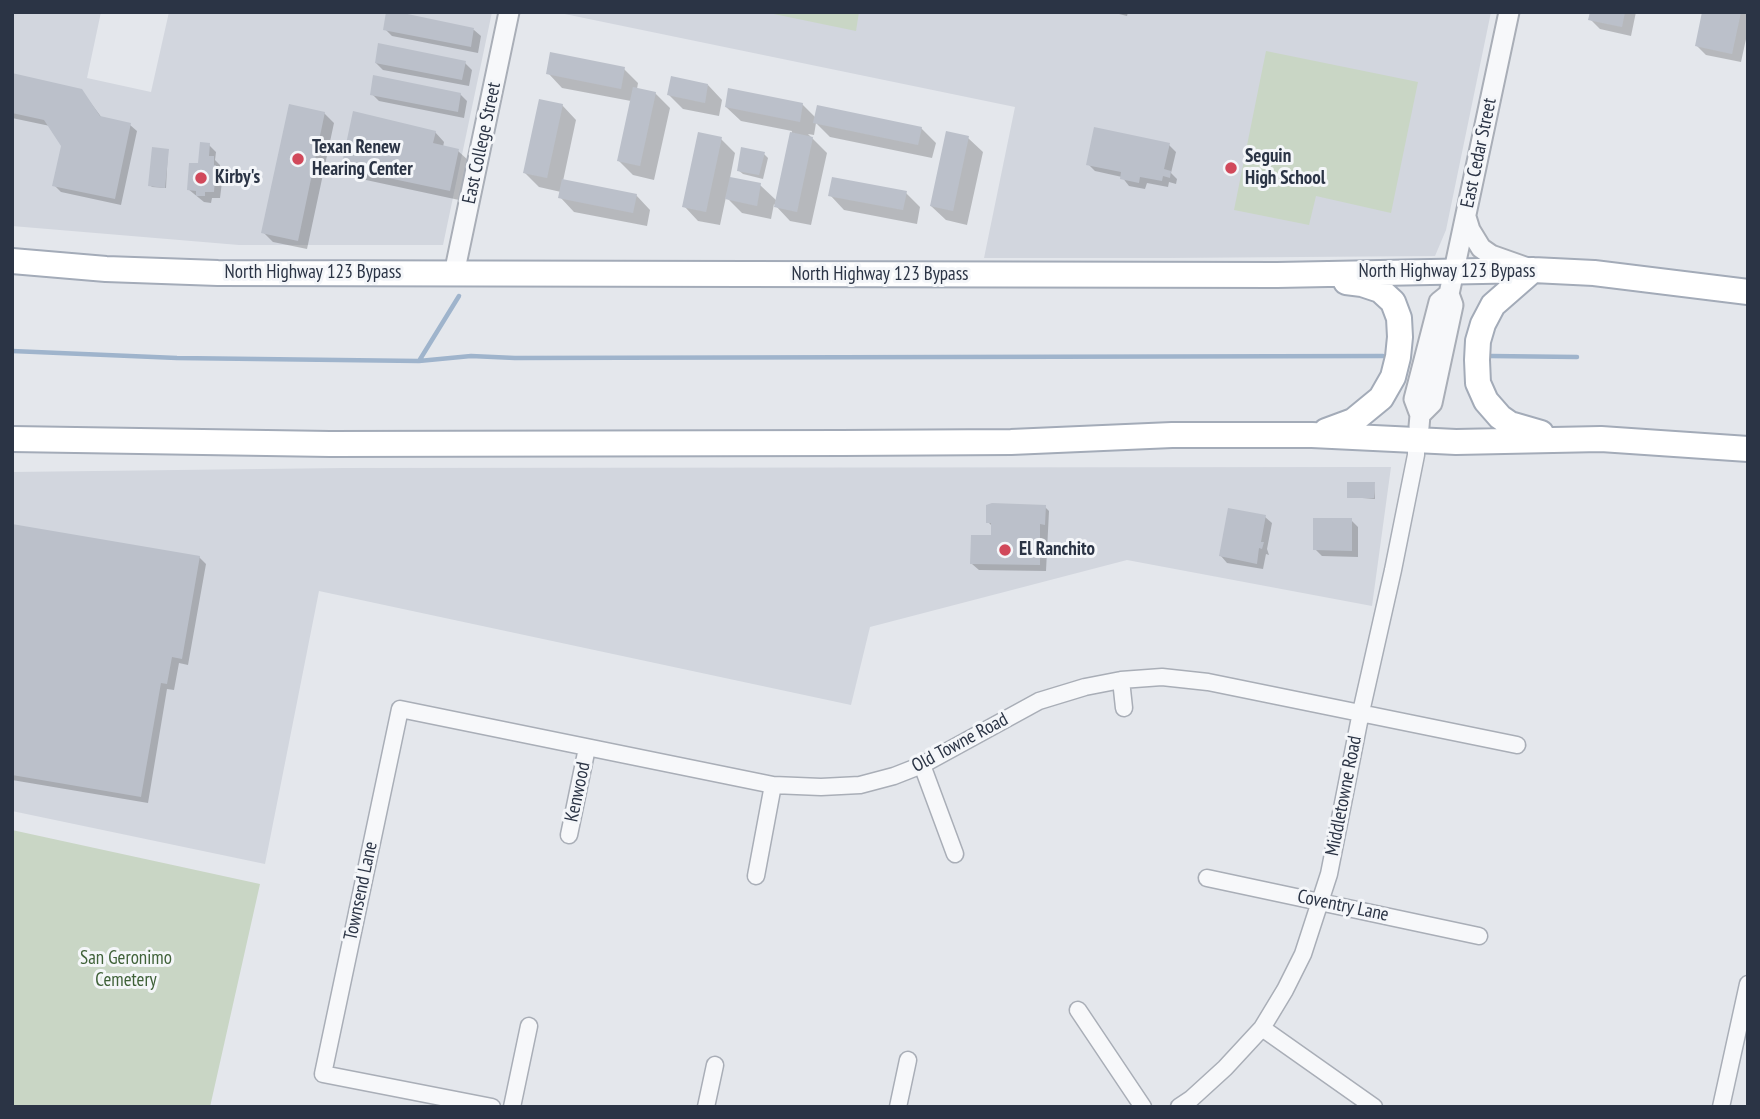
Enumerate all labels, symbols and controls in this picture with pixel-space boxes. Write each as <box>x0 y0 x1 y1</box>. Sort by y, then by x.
street label: East College Street <box>458 80 506 206</box>
street label: East Cedar Street <box>1456 96 1502 210</box>
place label: Texan Renew Hearing Center <box>312 137 413 181</box>
place label: Seguin High School <box>1245 146 1325 190</box>
marker: Texan Renew Hearing Center <box>290 151 306 167</box>
marker: Seguin High School <box>1223 160 1239 176</box>
place label: Kirby's <box>215 167 260 189</box>
marker: Kirby's <box>193 170 209 186</box>
street label: North Highway 123 Bypass <box>1358 261 1536 283</box>
street label: North Highway 123 Bypass <box>224 262 402 284</box>
street label: North Highway 123 Bypass <box>791 264 969 286</box>
place label: El Ranchito <box>1019 539 1095 561</box>
marker: El Ranchito <box>997 542 1013 558</box>
street label: Old Towne Road <box>908 708 1012 778</box>
street label: Middletowne Road <box>1321 734 1367 858</box>
street label: Kenwood <box>561 760 595 824</box>
street label: Townsend Lane <box>339 840 383 942</box>
street label: Coventry Lane <box>1295 885 1391 927</box>
park label: San Geronimo Cemetery <box>80 948 172 992</box>

